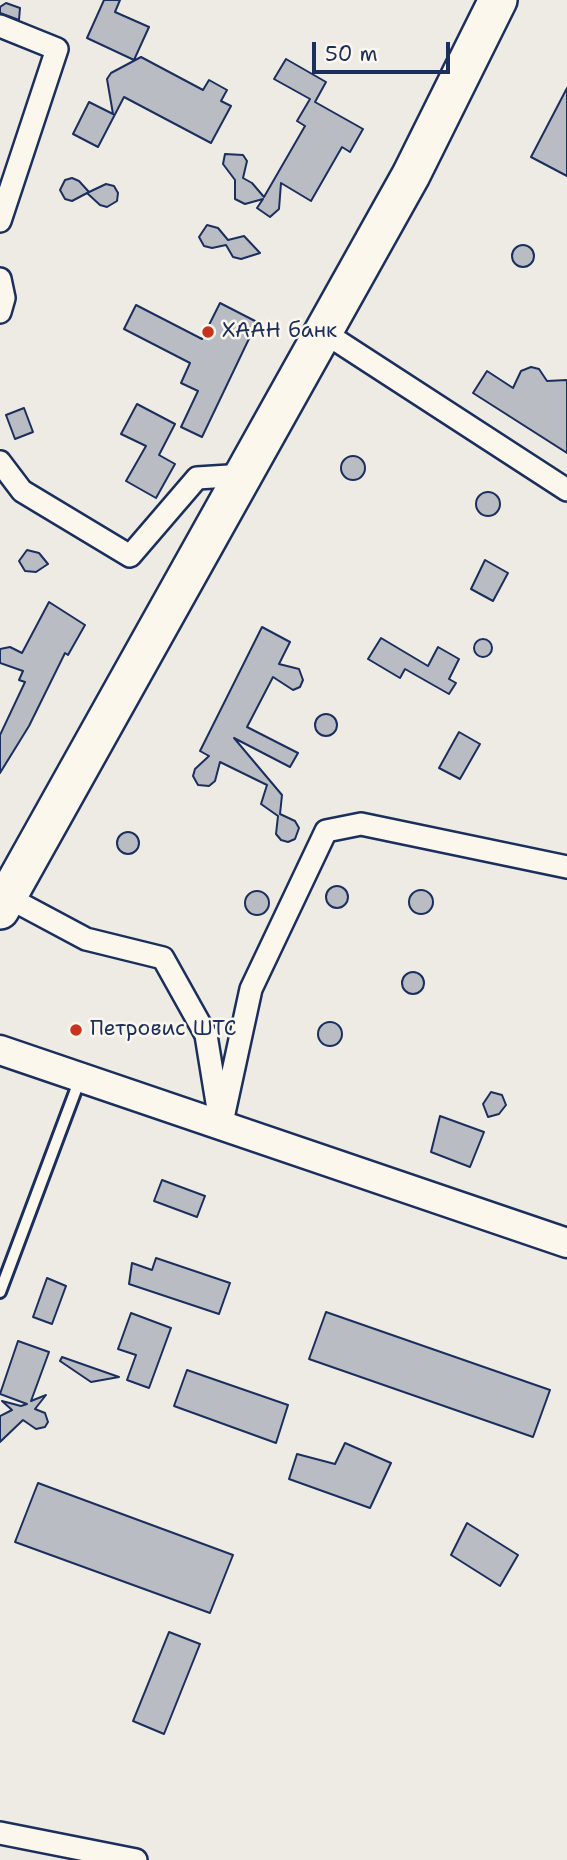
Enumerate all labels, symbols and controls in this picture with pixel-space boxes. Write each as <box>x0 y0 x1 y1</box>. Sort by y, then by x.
scale bar <box>315 28 453 72</box>
text: 50 m <box>325 40 378 68</box>
place label: ХААН банк <box>222 319 337 345</box>
marker: ХААН банк <box>200 324 216 340</box>
place label: Петровис ШТС <box>90 1017 237 1043</box>
marker: Петровис ШТС <box>68 1022 84 1038</box>

